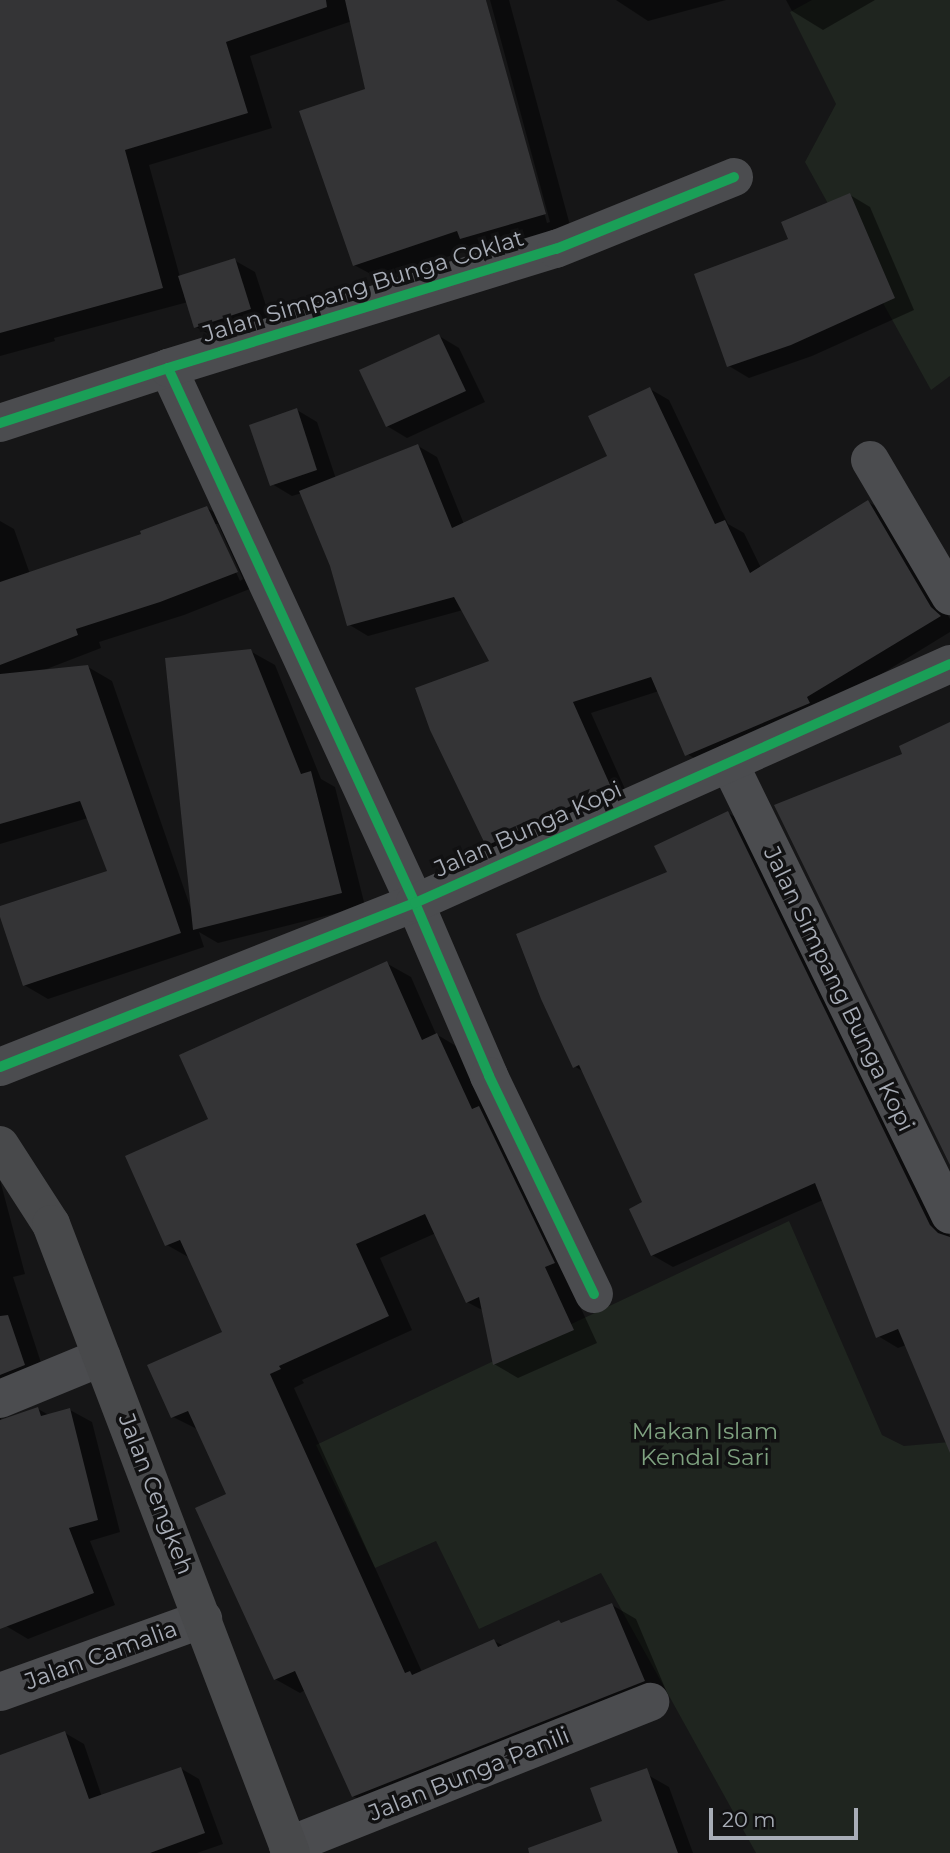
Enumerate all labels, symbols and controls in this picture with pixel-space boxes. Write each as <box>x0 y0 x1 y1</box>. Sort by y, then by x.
street label: Jalan Simpang Bunga Coklat <box>199 224 527 348</box>
street label: Jalan Bunga Kopi <box>430 775 626 883</box>
street label: Jalan Simpang Bunga Kopi <box>758 842 920 1136</box>
street label: Jalan Cengkeh <box>113 1410 199 1578</box>
park label: Makan Islam Kendal Sari <box>632 1417 778 1471</box>
street label: Jalan Camalia <box>21 1615 181 1695</box>
street label: Jalan Bunga Panili <box>365 1721 573 1827</box>
scale bar <box>712 1794 861 1838</box>
text: 20 m <box>722 1807 776 1832</box>

